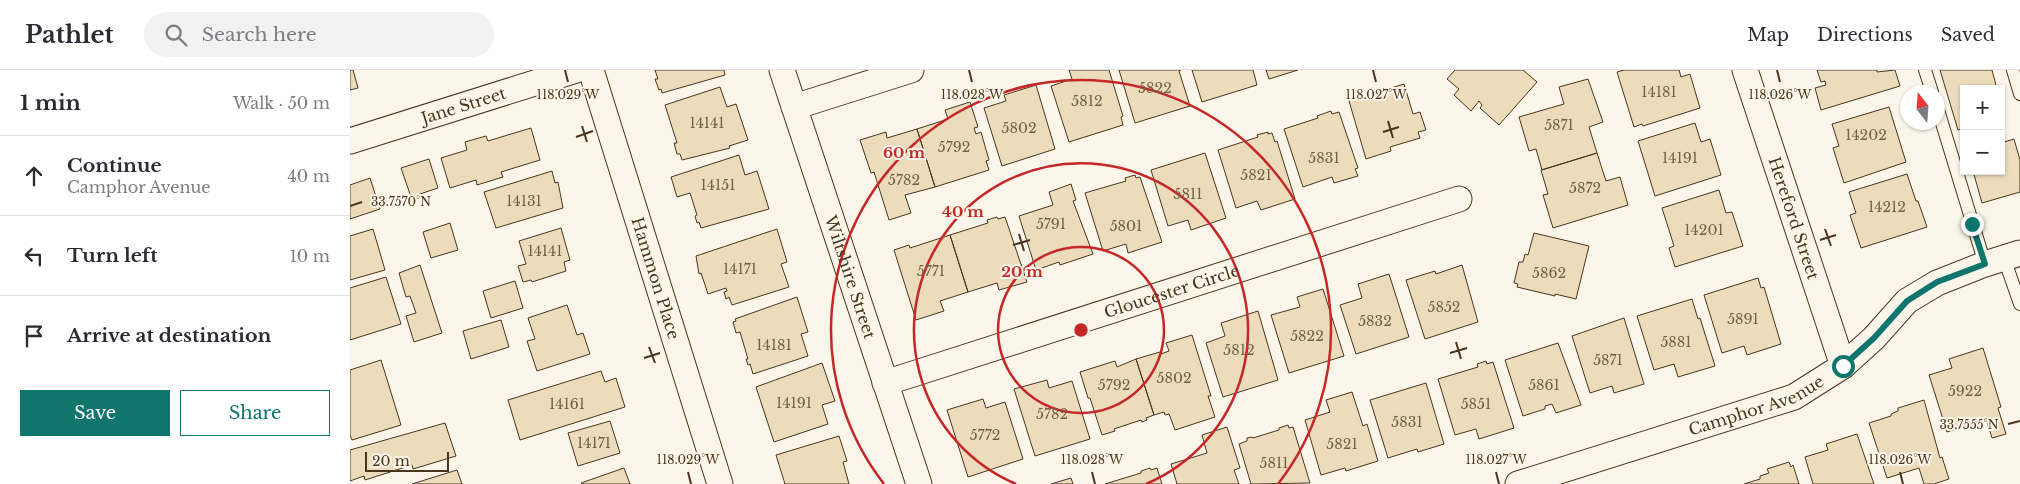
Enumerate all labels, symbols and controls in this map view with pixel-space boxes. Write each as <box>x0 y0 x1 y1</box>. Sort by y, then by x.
search box <box>144 12 494 57</box>
text: Pathlet <box>25 20 114 49</box>
icon: search <box>162 21 190 49</box>
text: Search here <box>202 23 317 46</box>
text: Map <box>1747 24 1789 46</box>
text: Directions <box>1817 24 1913 46</box>
text: Saved <box>1941 24 1995 46</box>
house number: 5822 <box>1138 79 1172 97</box>
street label: Jane Street <box>417 83 508 129</box>
house number: 14181 <box>1641 83 1677 101</box>
north arrow <box>1900 85 1945 130</box>
map controls <box>1960 85 2005 175</box>
button: + <box>1960 85 2005 130</box>
text: 118.029°W <box>537 87 600 102</box>
text: 118.028°W <box>941 87 1004 102</box>
text: 118.027°W <box>1345 87 1407 102</box>
text: 118.026°W <box>1749 87 1812 102</box>
text: 1 min <box>20 90 81 116</box>
house number: 5812 <box>1071 92 1103 110</box>
text: Walk · 50 m <box>233 93 330 113</box>
house number: 14141 <box>689 114 725 132</box>
house number: 5871 <box>1544 116 1574 134</box>
house number: 5802 <box>1001 119 1037 137</box>
house number: 14202 <box>1845 126 1887 144</box>
button: − <box>1960 130 2005 175</box>
house number: 5792 <box>938 138 970 156</box>
text: 60 m <box>883 143 925 162</box>
house number: 5831 <box>1308 149 1340 167</box>
house number: 14191 <box>1662 149 1698 167</box>
text: Continue <box>67 154 162 177</box>
street label: Hereford Street <box>1764 154 1824 282</box>
icon: ahead <box>20 162 48 190</box>
text: 40 m <box>287 166 330 186</box>
house number: 5821 <box>1240 166 1272 184</box>
house number: 5782 <box>888 171 920 189</box>
house number: 14151 <box>701 176 735 194</box>
text: Camphor Avenue <box>67 177 210 197</box>
house number: 5872 <box>1569 179 1601 197</box>
house number: 5811 <box>1174 185 1202 203</box>
house number: 14131 <box>506 192 542 210</box>
text: 33.7570°N <box>371 194 431 209</box>
house number: 14212 <box>1868 198 1906 216</box>
text: 40 m <box>942 202 984 221</box>
street label: Wiltshire Street <box>820 212 880 341</box>
route end <box>1961 213 1984 236</box>
street label: Hammon Place <box>627 215 684 342</box>
house number: 5791 <box>1036 215 1066 233</box>
house number: 5801 <box>1110 217 1142 235</box>
house number: 14201 <box>1684 221 1724 239</box>
icon: left <box>20 242 48 270</box>
house number: 14141 <box>527 242 563 260</box>
text: Turn left <box>67 244 158 267</box>
text: 10 m <box>290 246 330 266</box>
house number: 14171 <box>723 260 757 278</box>
street label: Gloucester Circle <box>1101 260 1242 322</box>
house number: 5771 <box>917 262 945 280</box>
text: 20 m <box>1001 262 1043 281</box>
house number: 5862 <box>1532 264 1566 282</box>
house number: 5852 <box>1427 298 1461 316</box>
house number: 5891 <box>1727 310 1759 328</box>
house number: 5832 <box>1358 312 1392 330</box>
centre of rings <box>1072 321 1090 339</box>
icon: arrive <box>20 322 48 350</box>
text: Arrive at destination <box>67 324 271 347</box>
house number: 5822 <box>1290 327 1324 345</box>
house number: 5881 <box>1660 333 1692 351</box>
house number: 14181 <box>756 336 792 354</box>
house number: 5812 <box>1223 341 1255 359</box>
house number: 5871 <box>1593 351 1623 369</box>
route start <box>1832 355 1855 378</box>
house number: 5802 <box>1156 369 1192 387</box>
street label: Camphor Avenue <box>1686 371 1828 440</box>
house number: 5792 <box>1098 376 1130 394</box>
house number: 5861 <box>1528 376 1560 394</box>
house number: 5922 <box>1948 382 1982 400</box>
button: Save <box>20 390 170 436</box>
button: Share <box>180 390 330 436</box>
house number: 14191 <box>776 394 812 412</box>
house number: 14161 <box>549 395 585 413</box>
house number: 5851 <box>1461 395 1491 413</box>
house number: 5782 <box>1036 405 1068 423</box>
house number: 5831 <box>1391 413 1423 431</box>
text: 33.7555°N <box>1939 417 1999 432</box>
house number: 5772 <box>970 426 1000 444</box>
house number: 14171 <box>577 434 611 452</box>
house number: 5821 <box>1326 435 1358 453</box>
scale bar <box>365 449 449 472</box>
text: 20 m <box>372 452 410 470</box>
text: 118.029°W <box>657 452 720 467</box>
text: 118.028°W <box>1061 452 1124 467</box>
text: 118.027°W <box>1465 452 1527 467</box>
text: 118.026°W <box>1869 452 1932 467</box>
house number: 5811 <box>1260 454 1288 472</box>

